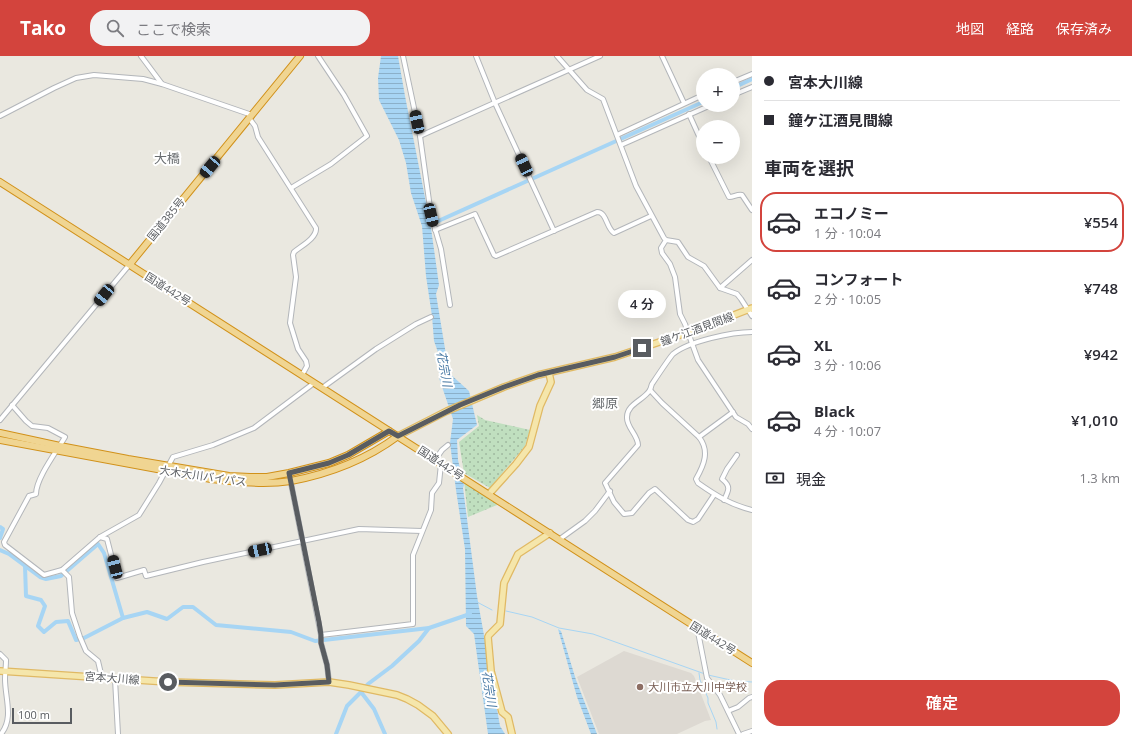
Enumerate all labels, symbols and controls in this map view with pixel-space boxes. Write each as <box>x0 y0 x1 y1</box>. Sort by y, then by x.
search box <box>90 10 370 46</box>
text: Tako <box>20 15 66 41</box>
icon: search <box>104 17 126 39</box>
text: ここで検索 <box>136 19 211 39</box>
text: 地図 <box>956 19 984 38</box>
text: 経路 <box>1006 19 1034 38</box>
text: 保存済み <box>1056 19 1112 38</box>
map controls <box>696 68 740 164</box>
button: + <box>696 68 740 112</box>
text: 宮本大川線 <box>788 72 863 92</box>
car <box>409 109 425 135</box>
text: 鐘ケ江酒見間線 <box>788 110 893 130</box>
button: − <box>696 120 740 164</box>
district label: 大橋 <box>154 149 180 167</box>
car <box>513 152 535 178</box>
car <box>198 154 222 180</box>
text: 車両を選択 <box>764 156 854 180</box>
street label: 国道385号 <box>143 194 188 244</box>
car <box>422 202 440 228</box>
text: エコノミー <box>814 203 889 223</box>
icon: car <box>766 204 802 240</box>
text: ¥554 <box>1084 212 1118 232</box>
text: 1 分 · 10:04 <box>814 224 881 242</box>
street label: 国道442号 <box>142 268 194 309</box>
text: コンフォート <box>814 269 904 289</box>
icon: car <box>766 270 802 306</box>
text: ¥748 <box>1084 278 1118 298</box>
car <box>92 282 116 308</box>
callout: 4 分 <box>618 290 666 318</box>
text: 2 分 · 10:05 <box>814 290 881 308</box>
text: 4 分 <box>630 295 654 313</box>
street label: 鐘ケ江酒見間線 <box>658 308 736 349</box>
text: XL <box>814 335 832 355</box>
icon: car <box>766 336 802 372</box>
route end <box>633 339 651 357</box>
text: ¥942 <box>1084 344 1118 364</box>
water label: 花宗川 <box>433 350 457 390</box>
text: 3 分 · 10:06 <box>814 356 881 374</box>
district label: 郷原 <box>592 394 618 412</box>
text: Black <box>814 401 855 421</box>
icon: car <box>766 402 802 438</box>
text: ¥1,010 <box>1071 410 1118 430</box>
text: 4 分 · 10:07 <box>814 422 881 440</box>
street label: 国道442号 <box>415 442 467 483</box>
street label: 大木大川バイパス <box>159 462 248 489</box>
icon: cash <box>764 467 786 489</box>
text: 現金 <box>796 469 826 489</box>
text: 1.3 km <box>1079 469 1120 487</box>
car <box>247 542 273 558</box>
car <box>106 554 124 580</box>
street label: 国道442号 <box>687 617 739 658</box>
street label: 宮本大川線 <box>84 668 140 687</box>
water label: 花宗川 <box>478 670 501 710</box>
route start <box>159 673 177 691</box>
place label: 大川市立大川中学校 <box>648 679 747 694</box>
button: 確定 <box>764 680 1120 726</box>
marker: 大川市立大川中学校 <box>635 682 645 692</box>
scale bar <box>12 706 72 725</box>
text: 100 m <box>18 707 50 722</box>

